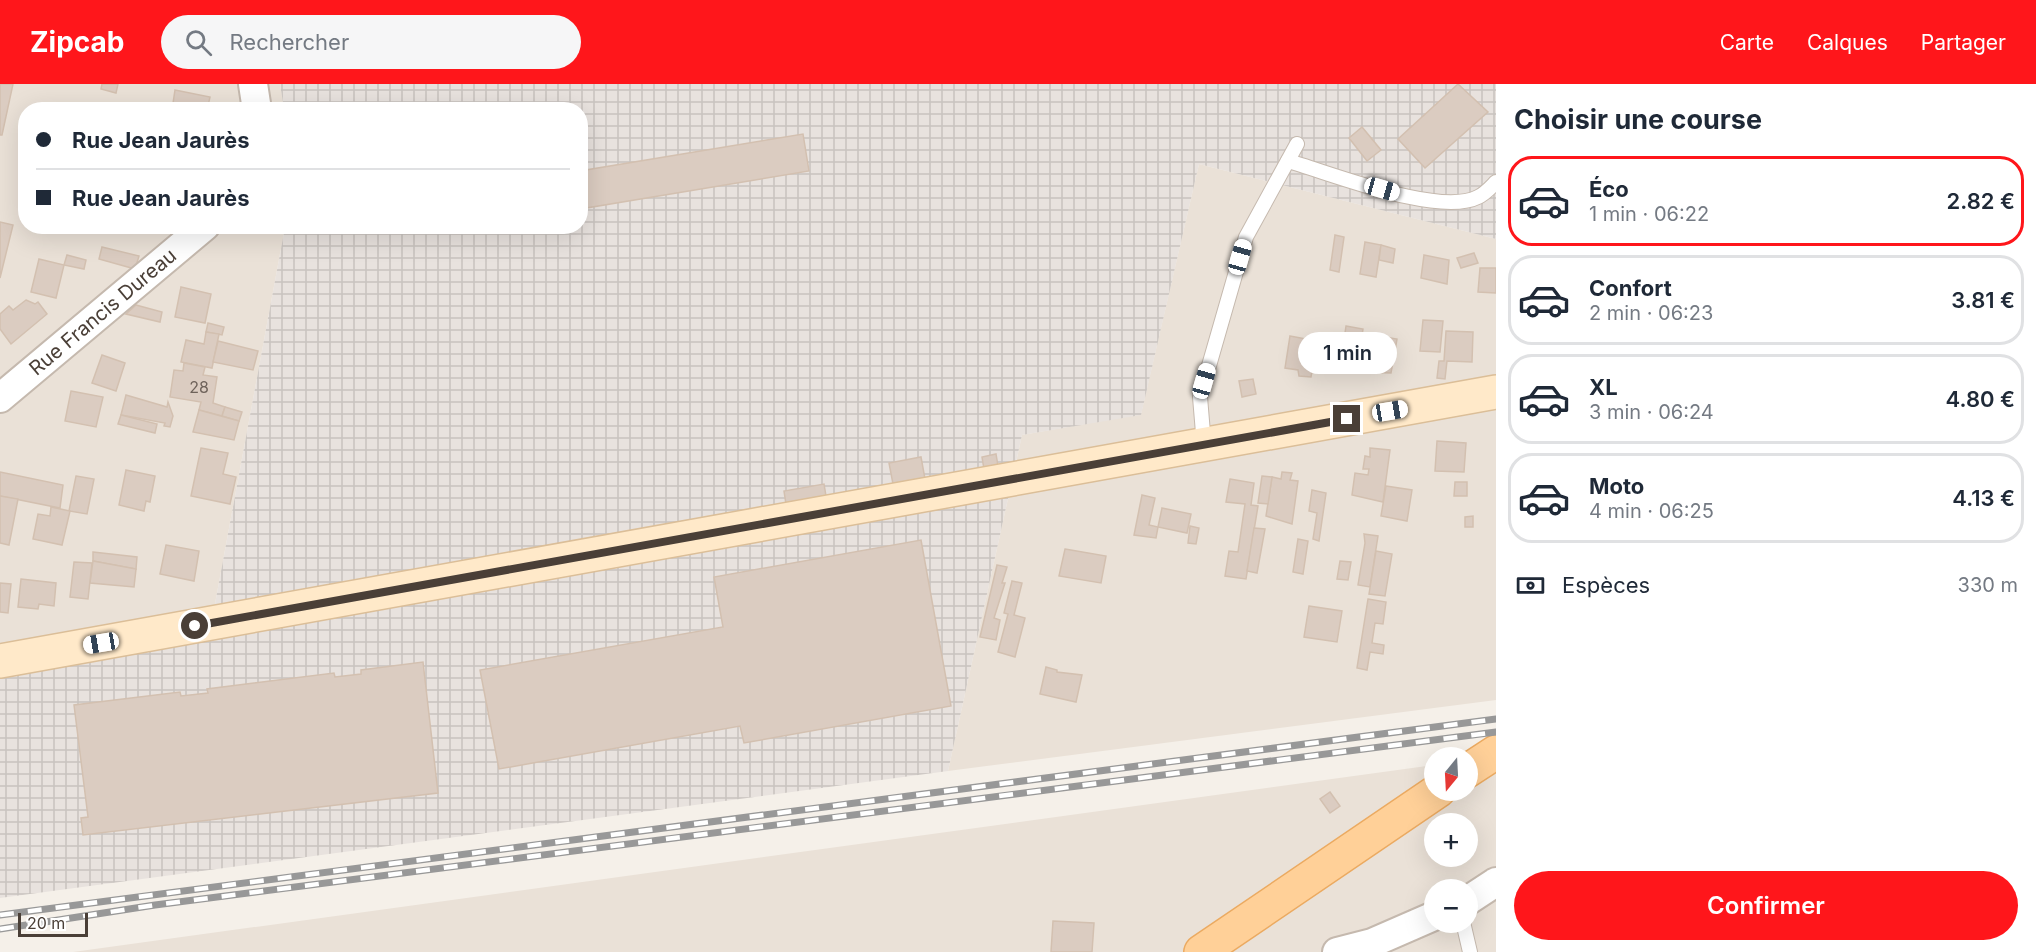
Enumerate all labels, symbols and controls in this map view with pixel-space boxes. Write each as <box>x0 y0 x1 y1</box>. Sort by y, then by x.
search box <box>161 15 581 69</box>
text: Zipcab <box>30 25 125 59</box>
icon: search <box>182 26 215 59</box>
text: Rechercher <box>230 29 349 55</box>
text: Carte <box>1720 30 1774 55</box>
text: Calques <box>1807 30 1888 55</box>
text: Partager <box>1921 30 2006 55</box>
text: Choisir une course <box>1514 103 1762 136</box>
text: Rue Jean Jaurès <box>72 127 250 153</box>
icon: car <box>1517 174 1571 228</box>
car <box>1362 175 1402 203</box>
text: Éco <box>1589 176 1629 202</box>
text: Rue Jean Jaurès <box>72 185 250 211</box>
text: 2.82 € <box>1947 188 2015 214</box>
text: 1 min · 06:22 <box>1589 202 1709 226</box>
car <box>1226 237 1254 277</box>
street label: Rue Francis Dureau <box>24 243 181 380</box>
icon: car <box>1517 273 1571 327</box>
text: Confort <box>1589 275 1672 301</box>
text: 3.81 € <box>1951 287 2015 313</box>
text: 2 min · 06:23 <box>1589 301 1713 325</box>
callout: 1 min <box>1298 332 1396 374</box>
text: 1 min <box>1323 341 1372 365</box>
car <box>1190 361 1218 401</box>
icon: car <box>1517 372 1571 426</box>
text: XL <box>1589 374 1618 400</box>
house number: 28 <box>189 377 209 397</box>
text: 4.80 € <box>1946 386 2015 412</box>
car <box>1371 399 1409 423</box>
text: 3 min · 06:24 <box>1589 400 1714 424</box>
route end <box>1333 405 1360 432</box>
icon: car <box>1517 471 1571 525</box>
text: Moto <box>1589 473 1644 499</box>
text: 4.13 € <box>1952 485 2015 511</box>
text: 4 min · 06:25 <box>1589 499 1714 523</box>
icon: cash <box>1514 569 1547 602</box>
text: Espèces <box>1562 572 1650 598</box>
text: 330 m <box>1958 573 2018 597</box>
route start <box>181 612 208 639</box>
car <box>82 631 120 655</box>
north arrow <box>1424 747 1478 801</box>
map controls <box>1424 747 1478 933</box>
button: + <box>1424 813 1478 867</box>
button: Confirmer <box>1514 871 2018 940</box>
button: − <box>1424 879 1478 933</box>
scale bar <box>18 910 88 938</box>
text: 20 m <box>27 913 65 933</box>

